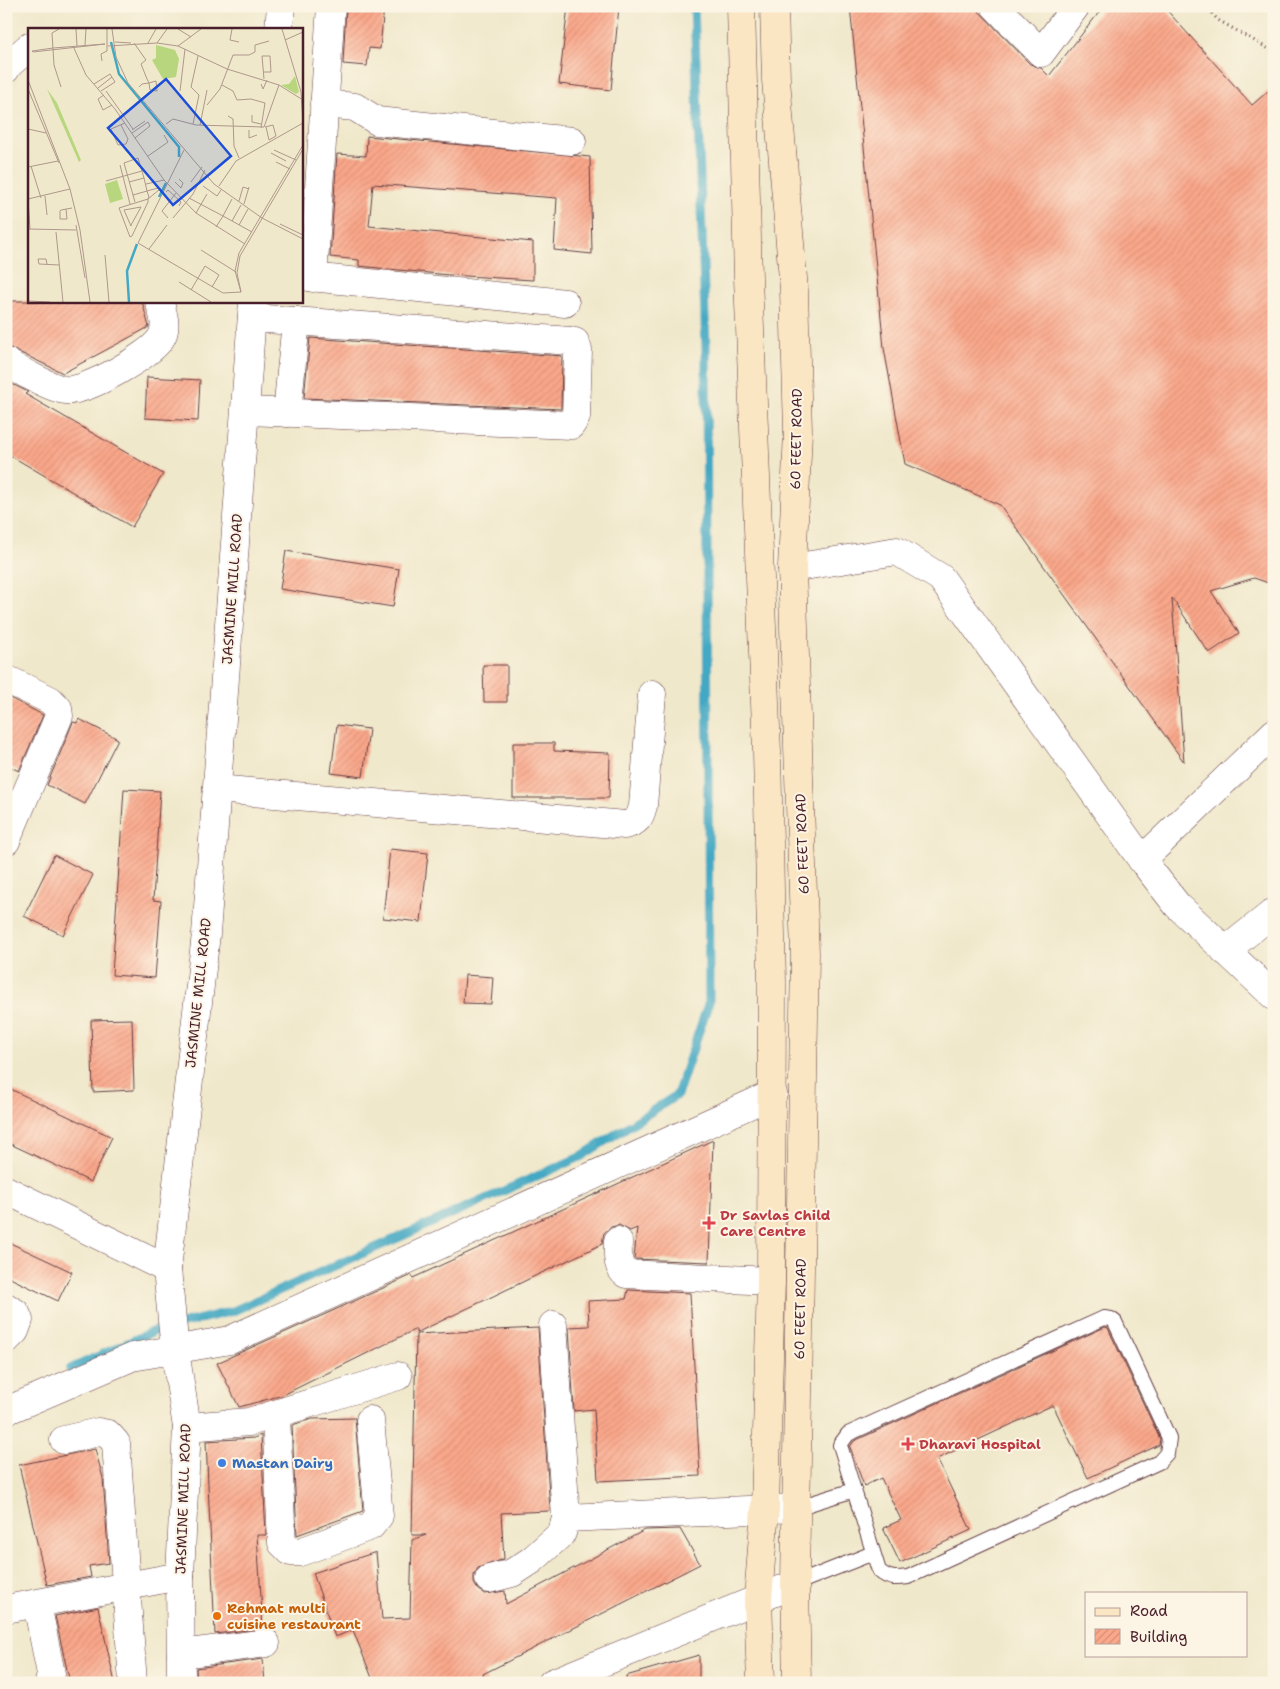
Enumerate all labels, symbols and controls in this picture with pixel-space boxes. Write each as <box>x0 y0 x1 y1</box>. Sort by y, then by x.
inset map <box>28 28 302 302</box>
street label: 60 FEET ROAD <box>786 388 806 490</box>
street label: JASMINE MILL ROAD <box>218 513 246 665</box>
street label: 60 FEET ROAD <box>791 793 813 895</box>
street label: JASMINE MILL ROAD <box>181 917 215 1069</box>
place label: Dr Savlas Child Care Centre <box>720 1206 831 1240</box>
marker: Dr Savlas Child Care Centre <box>702 1216 716 1230</box>
street label: 60 FEET ROAD <box>790 1258 810 1360</box>
street label: JASMINE MILL ROAD <box>171 1423 195 1575</box>
place label: Dharavi Hospital <box>919 1435 1041 1453</box>
marker: Dharavi Hospital <box>901 1437 915 1451</box>
place label: Mastan Dairy <box>232 1454 333 1472</box>
marker: Mastan Dairy <box>216 1457 228 1469</box>
legend <box>1085 1592 1248 1656</box>
place label: Rehmat multi cuisine restaurant <box>227 1599 361 1633</box>
text: Road <box>1130 1601 1168 1621</box>
marker: Rehmat multi cuisine restaurant <box>211 1610 223 1622</box>
text: Building <box>1130 1627 1187 1647</box>

